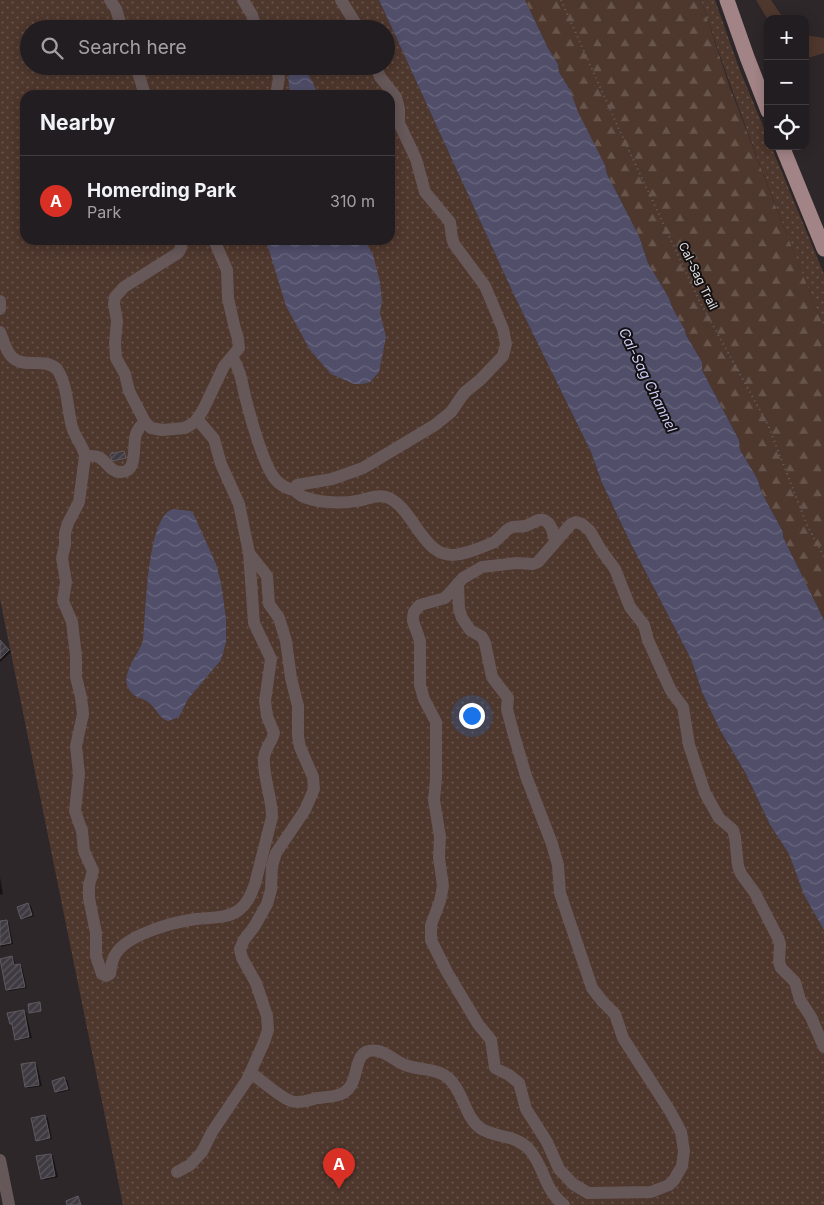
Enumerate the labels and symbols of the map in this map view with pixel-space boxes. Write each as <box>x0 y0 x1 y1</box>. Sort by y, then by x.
street label: Cal-Sag Trail <box>676 240 721 312</box>
water label: Cal-Sag Channel <box>616 325 681 435</box>
your location <box>459 703 485 729</box>
pin: A <box>323 1148 355 1189</box>

